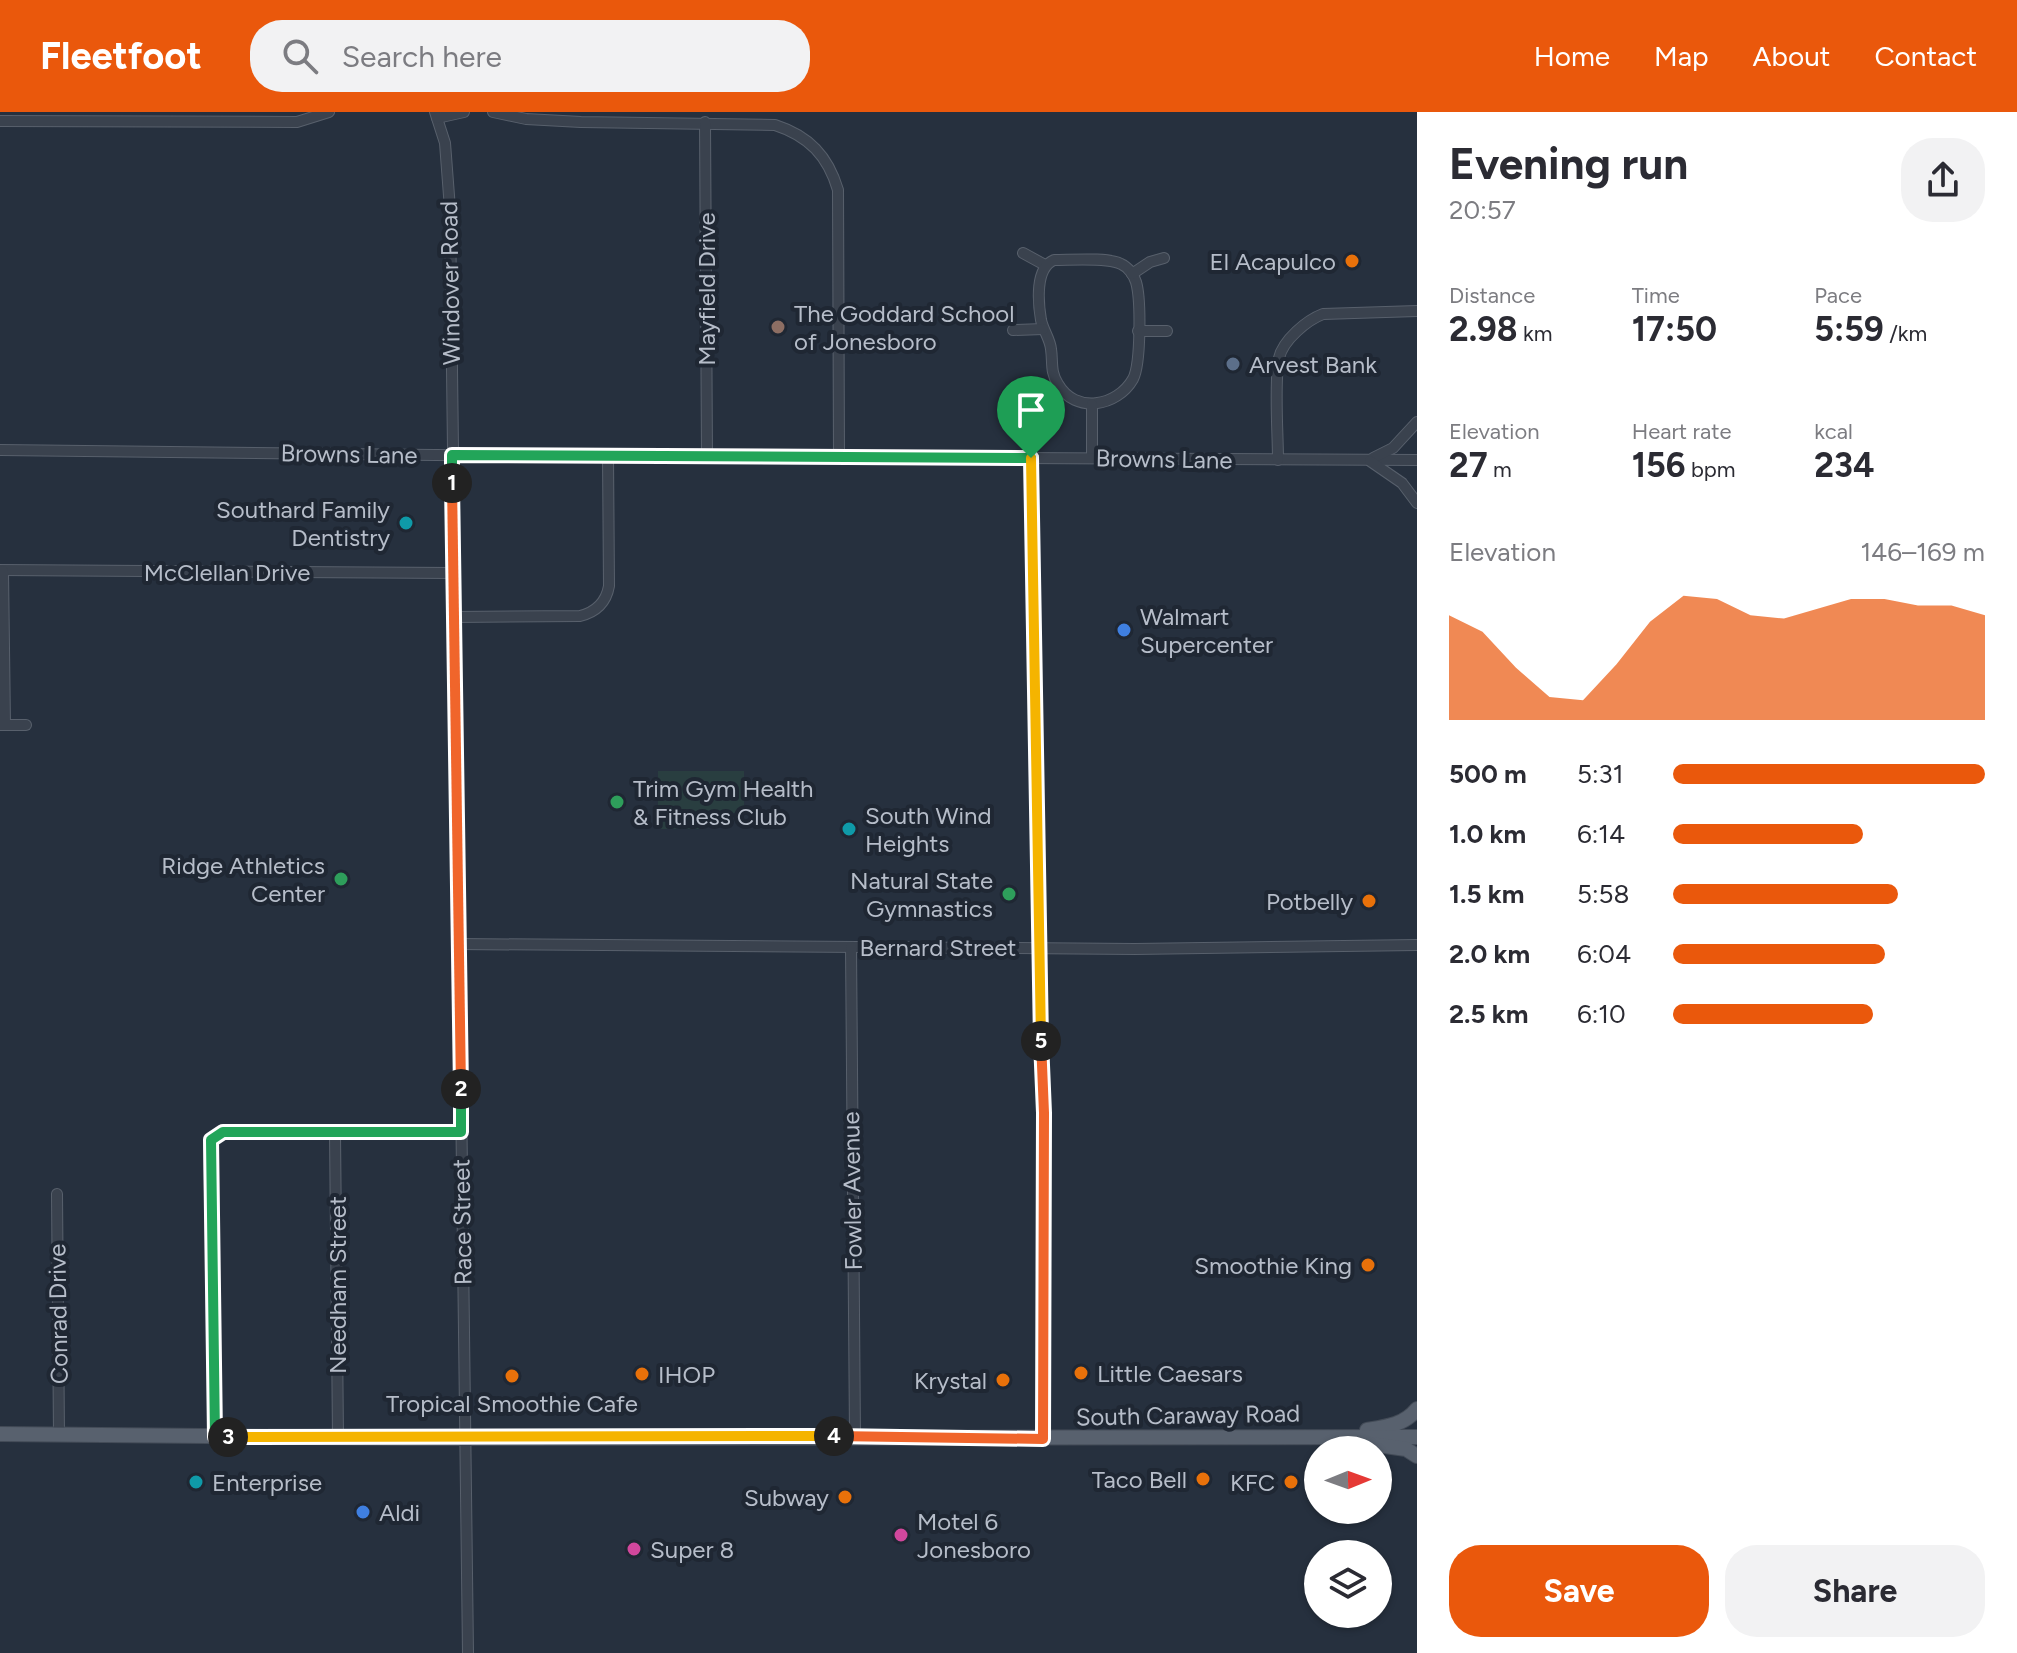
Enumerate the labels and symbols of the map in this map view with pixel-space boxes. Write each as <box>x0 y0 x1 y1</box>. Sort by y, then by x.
street label: Windover Road <box>434 201 466 365</box>
street label: Mayfield Drive <box>692 212 721 366</box>
place label: El Acapulco <box>1210 247 1336 276</box>
marker: El Acapulco <box>1343 252 1361 270</box>
place label: The Goddard School of Jonesboro <box>794 299 1015 356</box>
marker: The Goddard School of Jonesboro <box>769 318 787 336</box>
place label: Arvest Bank <box>1249 350 1377 379</box>
marker: Arvest Bank <box>1224 355 1242 373</box>
pin <box>997 376 1065 458</box>
street label: Browns Lane <box>280 438 418 470</box>
street label: Browns Lane <box>1095 443 1233 475</box>
pin: 1 <box>432 463 472 503</box>
place label: Southard Family Dentistry <box>216 495 390 552</box>
marker: Southard Family Dentistry <box>397 514 415 532</box>
street label: McClellan Drive <box>144 558 310 587</box>
place label: Walmart Supercenter <box>1140 602 1273 659</box>
marker: Walmart Supercenter <box>1115 621 1133 639</box>
place label: Trim Gym Health & Fitness Club <box>633 774 814 831</box>
marker: Trim Gym Health & Fitness Club <box>608 793 626 811</box>
place label: South Wind Heights <box>865 801 992 858</box>
marker: South Wind Heights <box>840 820 858 838</box>
place label: Ridge Athletics Center <box>161 851 325 908</box>
place label: Natural State Gymnastics <box>850 866 993 923</box>
marker: Ridge Athletics Center <box>332 870 350 888</box>
marker: Natural State Gymnastics <box>1000 885 1018 903</box>
place label: Potbelly <box>1266 887 1353 916</box>
marker: Potbelly <box>1360 892 1378 910</box>
street label: Bernard Street <box>860 933 1016 962</box>
pin: 5 <box>1021 1021 1061 1061</box>
pin: 2 <box>441 1069 481 1109</box>
street label: Fowler Avenue <box>836 1111 868 1271</box>
street label: Race Street <box>446 1159 478 1285</box>
street label: Needham Street <box>323 1196 352 1374</box>
street label: Conrad Drive <box>42 1244 74 1384</box>
place label: Smoothie King <box>1194 1251 1352 1280</box>
marker: Smoothie King <box>1359 1256 1377 1274</box>
place label: Little Caesars <box>1097 1359 1243 1388</box>
place label: IHOP <box>658 1360 715 1389</box>
marker: Little Caesars <box>1072 1364 1090 1382</box>
marker: IHOP <box>633 1365 651 1383</box>
place label: Krystal <box>914 1366 987 1395</box>
marker: Tropical Smoothie Cafe <box>503 1367 521 1385</box>
marker: Krystal <box>994 1371 1012 1389</box>
place label: Tropical Smoothie Cafe <box>386 1389 638 1418</box>
street label: South Caraway Road <box>1075 1399 1301 1431</box>
pin: 4 <box>814 1416 854 1456</box>
pin: 3 <box>208 1417 248 1457</box>
north arrow <box>1304 1436 1392 1524</box>
place label: Taco Bell <box>1092 1465 1187 1494</box>
place label: Enterprise <box>212 1468 322 1497</box>
place label: KFC <box>1230 1468 1275 1497</box>
marker: Taco Bell <box>1194 1470 1212 1488</box>
marker: Enterprise <box>187 1473 205 1491</box>
marker: KFC <box>1282 1473 1300 1491</box>
place label: Subway <box>744 1483 829 1512</box>
marker: Subway <box>836 1488 854 1506</box>
place label: Aldi <box>379 1498 420 1527</box>
marker: Aldi <box>354 1503 372 1521</box>
place label: Motel 6 Jonesboro <box>917 1507 1031 1564</box>
marker: Motel 6 Jonesboro <box>892 1526 910 1544</box>
place label: Super 8 <box>650 1535 734 1564</box>
marker: Super 8 <box>625 1540 643 1558</box>

